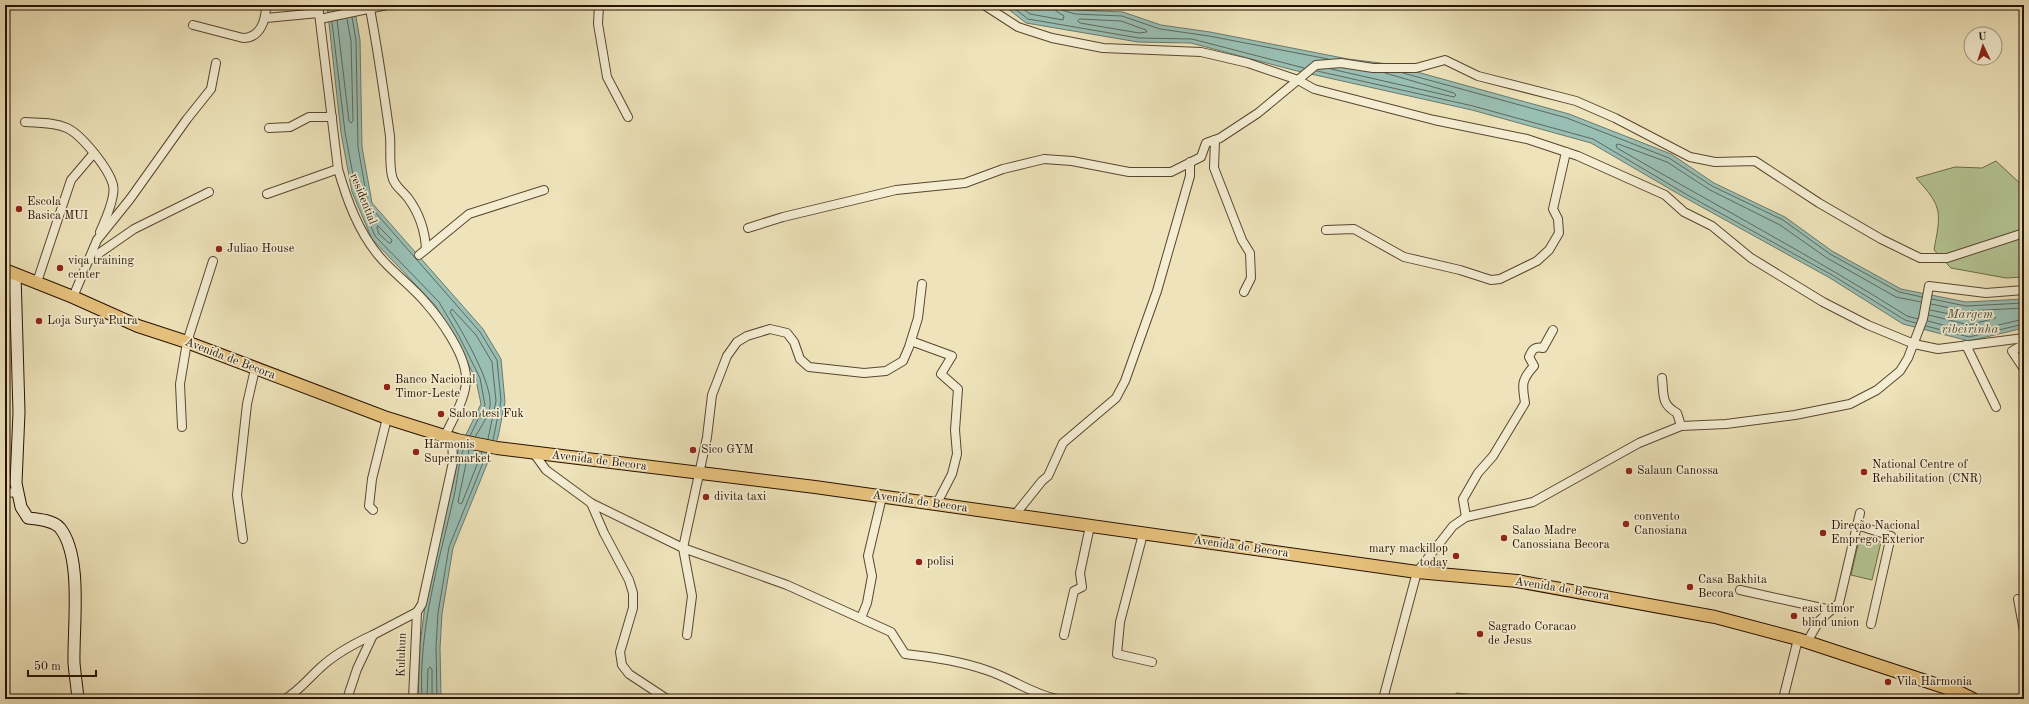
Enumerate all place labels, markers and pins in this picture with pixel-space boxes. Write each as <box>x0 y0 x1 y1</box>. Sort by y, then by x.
place label: Escola Basica MUI <box>27 196 89 222</box>
marker: Escola Basica MUI <box>14 204 24 214</box>
place label: Juliao House <box>227 243 295 255</box>
marker: Juliao House <box>214 244 224 254</box>
place label: viqa training center <box>68 255 134 281</box>
marker: viqa training center <box>55 263 65 273</box>
place label: Loja Surya Putra <box>47 315 138 327</box>
marker: Loja Surya Putra <box>34 316 44 326</box>
place label: Banco Nacional Timor-Leste <box>395 374 475 400</box>
marker: Banco Nacional Timor-Leste <box>382 382 392 392</box>
place label: Salon tesi Fuk <box>449 408 524 420</box>
marker: Salon tesi Fuk <box>436 409 446 419</box>
place label: Harmonis Supermarket <box>424 439 491 465</box>
place label: Sico GYM <box>701 444 754 456</box>
marker: Sico GYM <box>688 445 698 455</box>
marker: Harmonis Supermarket <box>411 447 421 457</box>
place label: National Centre of Rehabilitation (CNR) <box>1872 459 1983 485</box>
place label: Salaun Canossa <box>1637 465 1719 477</box>
marker: Salaun Canossa <box>1624 466 1634 476</box>
marker: National Centre of Rehabilitation (CNR) <box>1859 467 1869 477</box>
place label: divita taxi <box>714 491 766 503</box>
marker: divita taxi <box>701 492 711 502</box>
place label: convento Canosiana <box>1634 511 1687 537</box>
marker: convento Canosiana <box>1621 519 1631 529</box>
place label: Direção Nacional Emprego Exterior <box>1831 520 1925 546</box>
place label: Salao Madre Canossiana Becora <box>1512 525 1610 551</box>
marker: Direção Nacional Emprego Exterior <box>1818 528 1828 538</box>
marker: Salao Madre Canossiana Becora <box>1499 533 1509 543</box>
place label: mary mackillop today <box>1369 543 1449 569</box>
marker: mary mackillop today <box>1451 551 1461 561</box>
place label: polisi <box>927 556 954 568</box>
marker: polisi <box>914 557 924 567</box>
place label: Casa Bakhita Becora <box>1698 574 1767 600</box>
marker: Casa Bakhita Becora <box>1685 582 1695 592</box>
place label: east timor blind union <box>1802 603 1860 629</box>
marker: east timor blind union <box>1789 611 1799 621</box>
place label: Sagrado Coracao de Jesus <box>1488 621 1576 647</box>
marker: Sagrado Coracao de Jesus <box>1475 629 1485 639</box>
place label: Vila Harmonia <box>1896 676 1972 688</box>
marker: Vila Harmonia <box>1883 677 1893 687</box>

